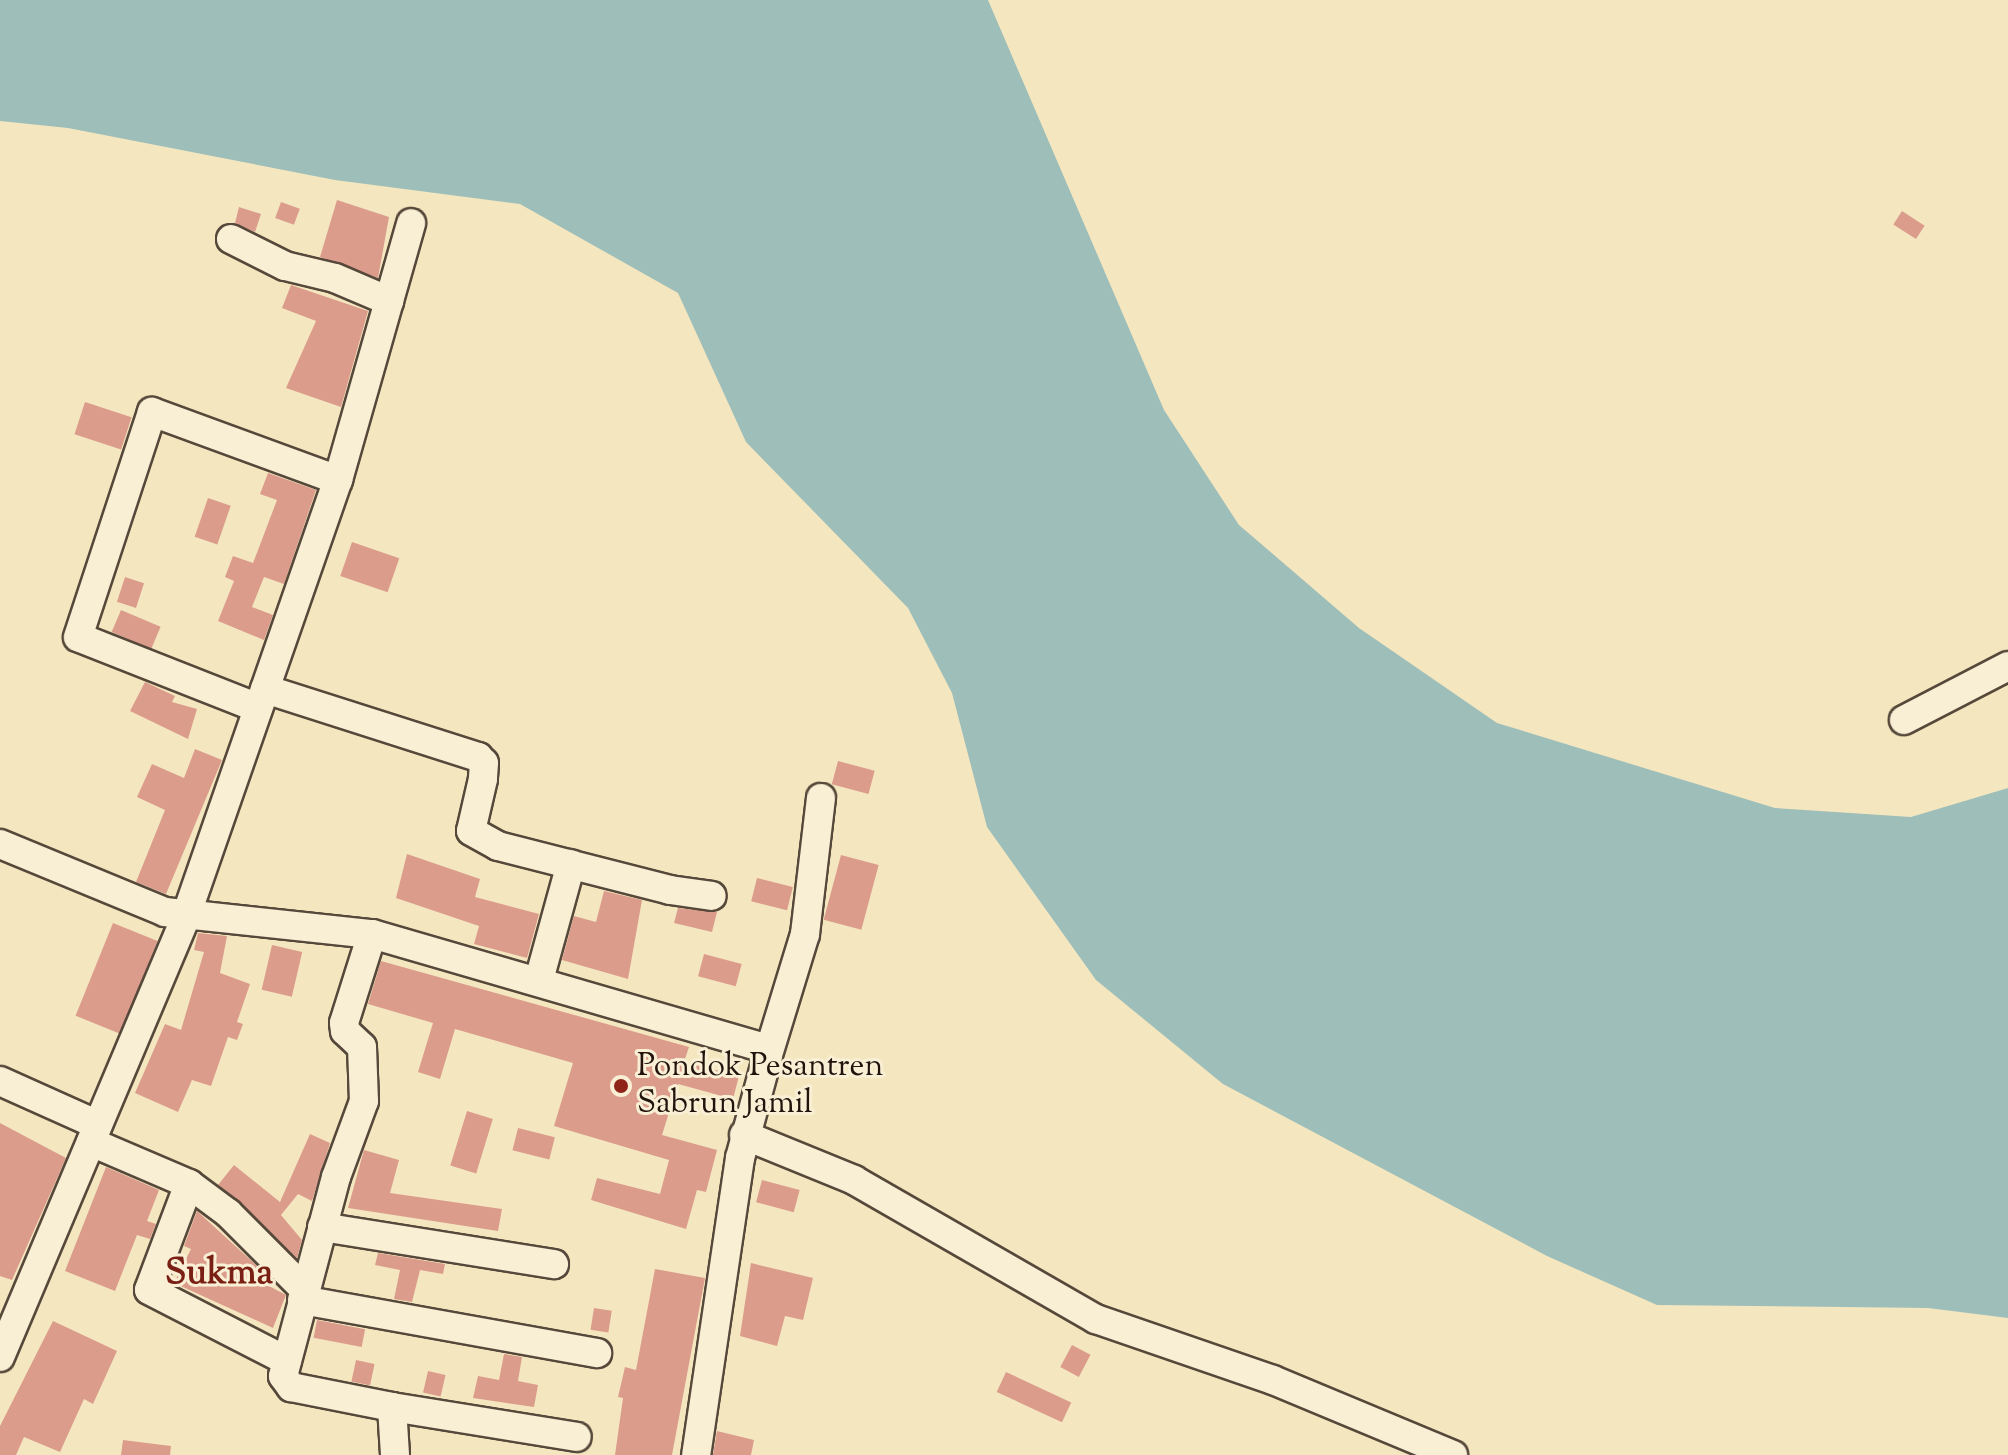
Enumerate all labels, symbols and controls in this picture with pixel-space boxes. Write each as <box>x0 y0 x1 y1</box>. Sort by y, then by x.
place label: Pondok Pesantren Sabrun Jamil <box>637 1049 883 1124</box>
marker: Pondok Pesantren Sabrun Jamil <box>612 1077 630 1095</box>
district label: Sukma <box>165 1253 273 1297</box>

